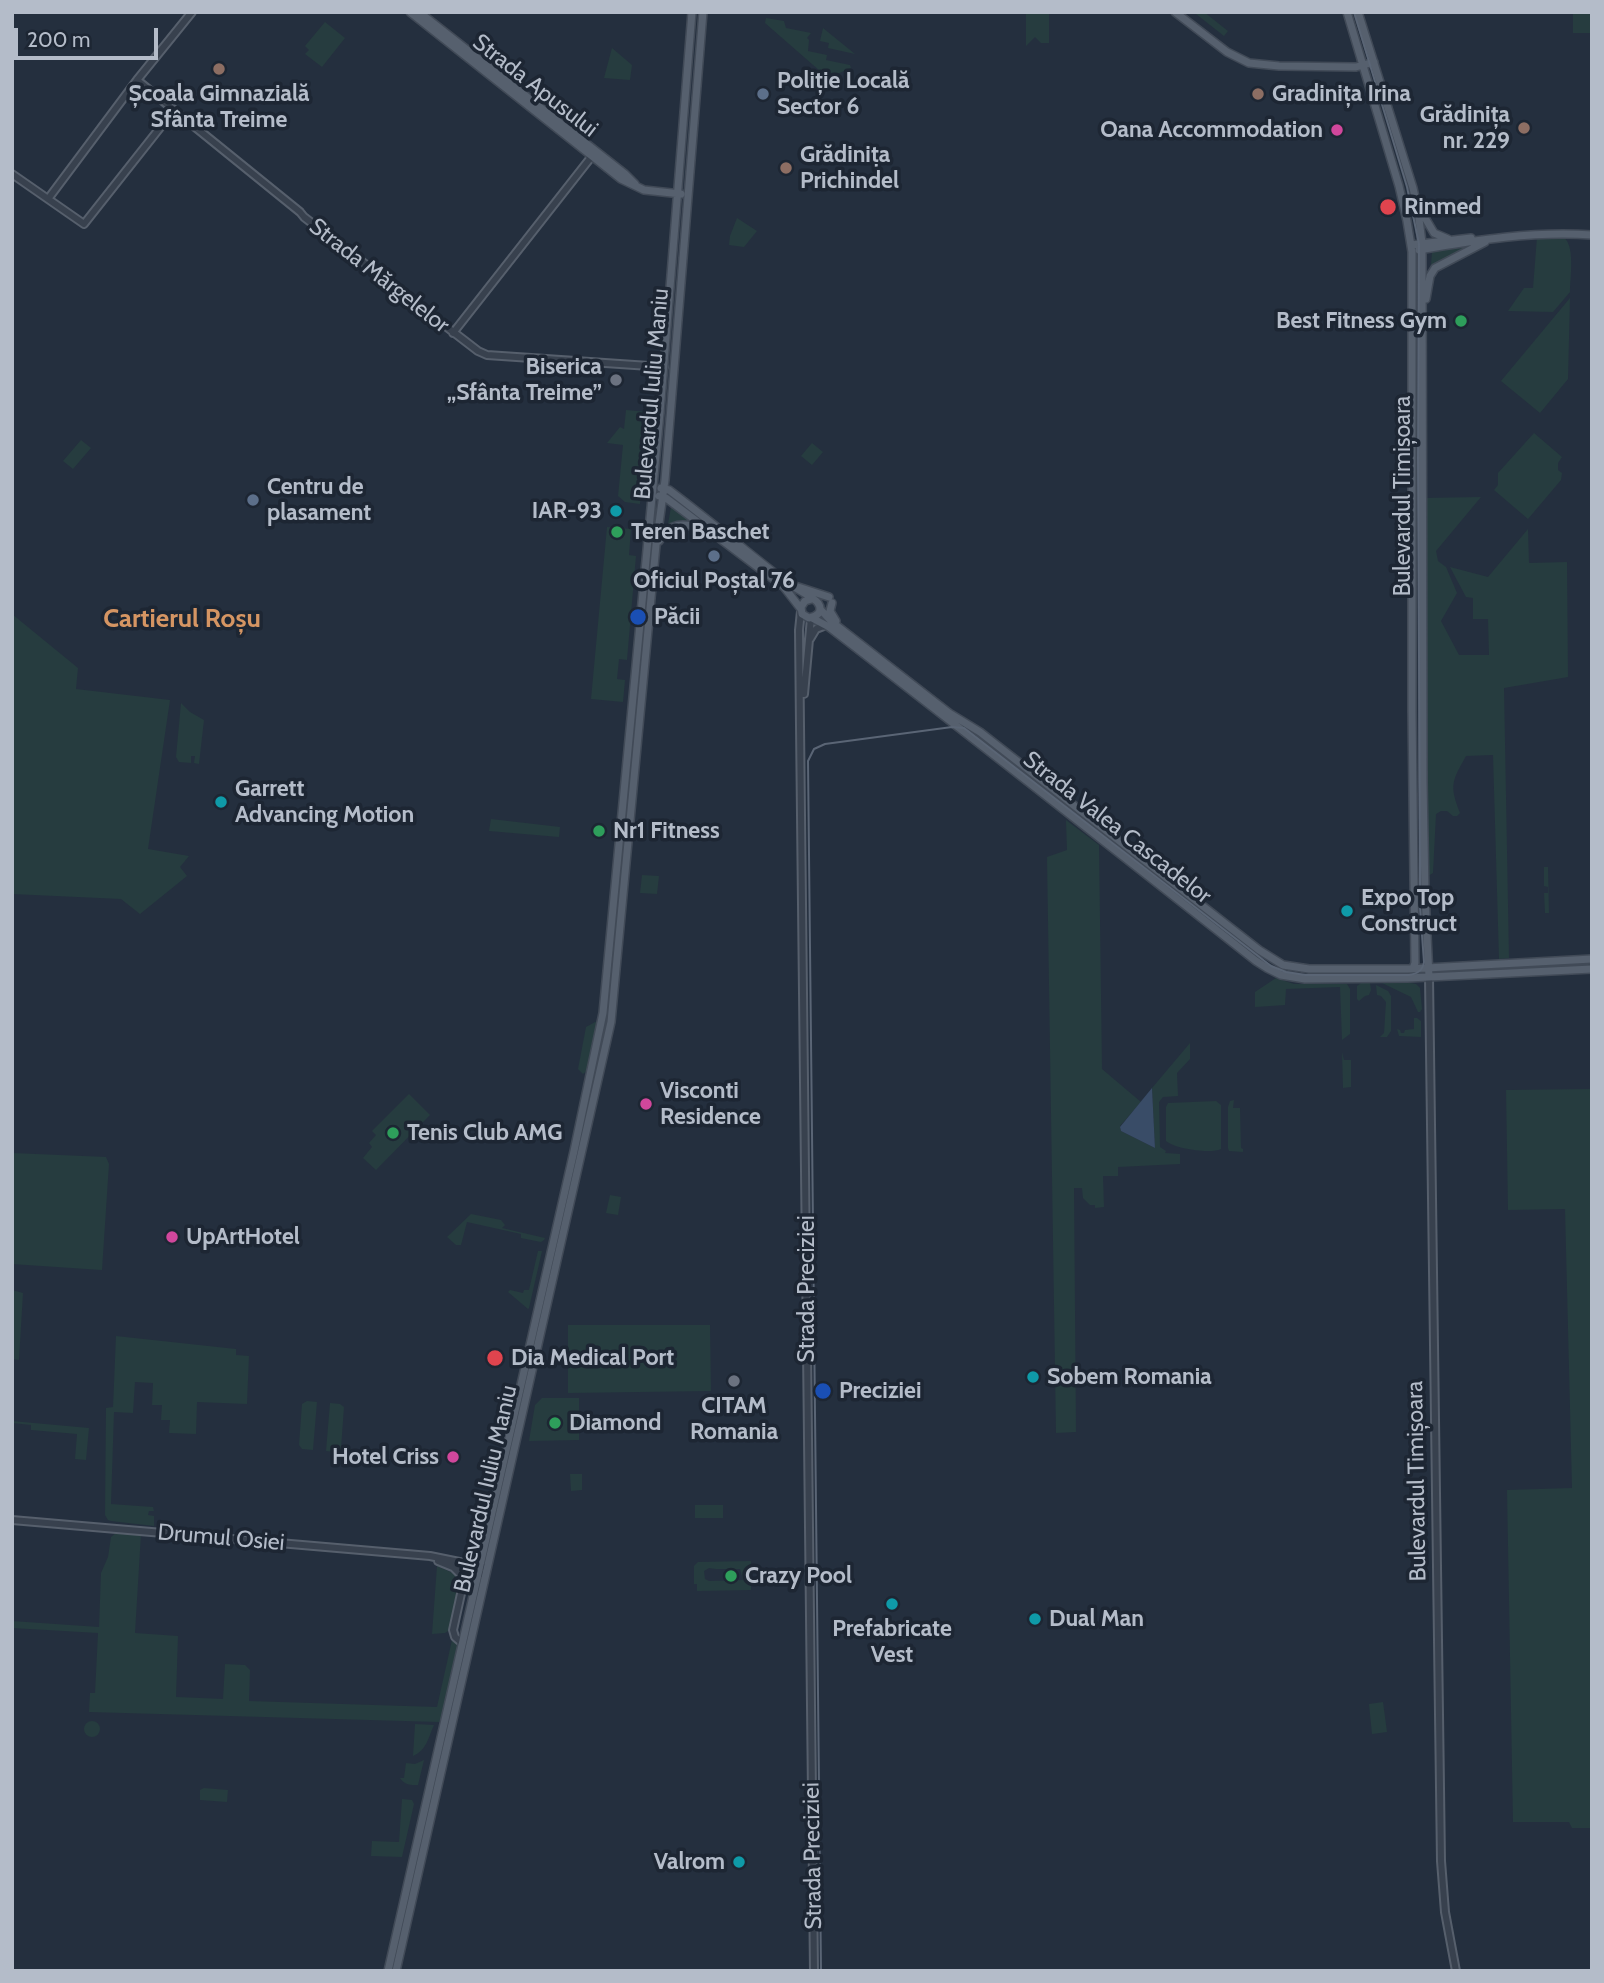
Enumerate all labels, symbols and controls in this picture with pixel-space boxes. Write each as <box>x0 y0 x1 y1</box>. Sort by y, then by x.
scale bar <box>18 14 161 58</box>
text: 200 m <box>27 27 90 52</box>
street label: Strada Apusului <box>467 29 603 143</box>
marker: Școala Gimnazială Sfânta Treime <box>211 61 227 77</box>
place label: Poliție Locală Sector 6 <box>777 67 909 121</box>
place label: Școala Gimnazială Sfânta Treime <box>128 80 310 134</box>
place label: Gradinița Irina <box>1272 80 1411 108</box>
marker: Poliție Locală Sector 6 <box>755 86 771 102</box>
marker: Gradinița Irina <box>1250 86 1266 102</box>
place label: Grădinița nr. 229 <box>1420 101 1510 155</box>
place label: Oana Accommodation <box>1100 116 1323 144</box>
marker: Grădinița nr. 229 <box>1516 120 1532 136</box>
marker: Oana Accommodation <box>1329 122 1345 138</box>
place label: Grădinița Prichindel <box>800 141 899 195</box>
marker: Grădinița Prichindel <box>778 160 794 176</box>
place label: Rinmed <box>1404 193 1481 221</box>
marker: Rinmed <box>1378 197 1398 217</box>
street label: Strada Mărgelelor <box>303 213 455 339</box>
street label: Bulevardul Iuliu Maniu <box>629 287 675 501</box>
place label: Best Fitness Gym <box>1276 307 1447 335</box>
marker: Best Fitness Gym <box>1453 313 1469 329</box>
place label: Biserica „Sfânta Treime” <box>447 353 602 407</box>
marker: Biserica „Sfânta Treime” <box>608 372 624 388</box>
street label: Bulevardul Timișoara <box>1389 396 1417 596</box>
place label: Centru de plasament <box>267 473 371 527</box>
marker: Centru de plasament <box>245 492 261 508</box>
place label: IAR-93 <box>532 497 602 525</box>
marker: IAR-93 <box>608 503 624 519</box>
place label: Teren Baschet <box>631 518 769 546</box>
marker: Teren Baschet <box>609 524 625 540</box>
marker: Oficiul Poștal 76 <box>706 548 722 564</box>
place label: Oficiul Poștal 76 <box>633 567 795 595</box>
district label: Cartierul Roșu <box>103 603 261 635</box>
place label: Păcii <box>654 603 700 631</box>
marker: Păcii <box>628 607 648 627</box>
street label: Strada Valea Cascadelor <box>1017 746 1217 910</box>
place label: Garrett Advancing Motion <box>235 775 414 829</box>
marker: Garrett Advancing Motion <box>213 794 229 810</box>
place label: Nr1 Fitness <box>613 817 720 845</box>
marker: Nr1 Fitness <box>591 823 607 839</box>
place label: Expo Top Construct <box>1361 884 1457 938</box>
marker: Expo Top Construct <box>1339 903 1355 919</box>
place label: Visconti Residence <box>660 1077 761 1131</box>
marker: Visconti Residence <box>638 1096 654 1112</box>
place label: Tenis Club AMG <box>407 1119 563 1147</box>
marker: Tenis Club AMG <box>385 1125 401 1141</box>
street label: Strada Preciziei <box>793 1215 821 1363</box>
place label: UpArtHotel <box>186 1223 300 1251</box>
marker: UpArtHotel <box>164 1229 180 1245</box>
place label: Dia Medical Port <box>511 1344 674 1372</box>
marker: Dia Medical Port <box>485 1348 505 1368</box>
place label: Sobem Romania <box>1047 1363 1212 1391</box>
marker: Sobem Romania <box>1025 1369 1041 1385</box>
marker: CITAM Romania <box>726 1373 742 1389</box>
place label: Preciziei <box>839 1377 921 1405</box>
street label: Bulevardul Timișoara <box>1401 1380 1433 1582</box>
marker: Preciziei <box>813 1381 833 1401</box>
street label: Bulevardul Iuliu Maniu <box>449 1383 523 1595</box>
place label: CITAM Romania <box>690 1392 778 1446</box>
place label: Diamond <box>569 1409 661 1437</box>
marker: Diamond <box>547 1415 563 1431</box>
place label: Hotel Criss <box>332 1443 439 1471</box>
marker: Hotel Criss <box>445 1449 461 1465</box>
street label: Drumul Osiei <box>156 1519 286 1557</box>
place label: Crazy Pool <box>745 1562 852 1590</box>
marker: Crazy Pool <box>723 1568 739 1584</box>
marker: Prefabricate Vest <box>884 1596 900 1612</box>
place label: Dual Man <box>1049 1605 1144 1633</box>
marker: Dual Man <box>1027 1611 1043 1627</box>
place label: Prefabricate Vest <box>832 1615 952 1669</box>
street label: Strada Preciziei <box>798 1782 828 1930</box>
place label: Valrom <box>654 1848 725 1876</box>
marker: Valrom <box>731 1854 747 1870</box>

